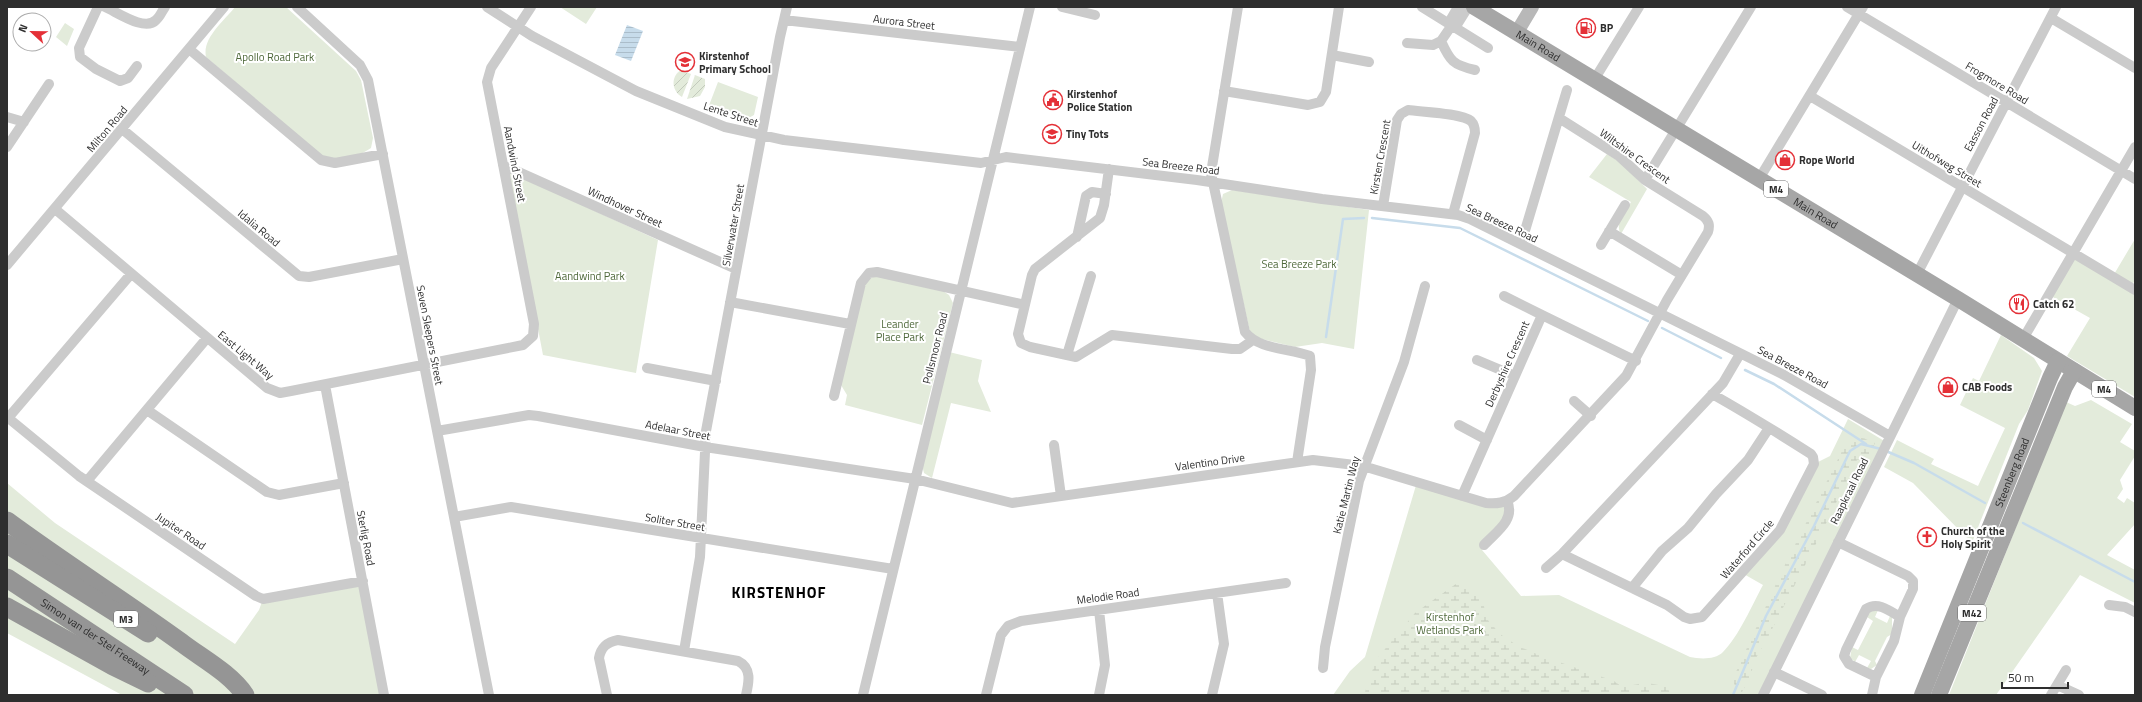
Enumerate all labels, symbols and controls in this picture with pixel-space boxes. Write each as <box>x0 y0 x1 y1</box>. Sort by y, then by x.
street label: Aurora Street <box>872 10 936 34</box>
north arrow <box>12 12 52 52</box>
fuel station icon: BP <box>1575 17 1597 39</box>
place label: BP <box>1600 20 1614 36</box>
text: N <box>14 22 32 35</box>
street label: Main Road <box>1513 26 1564 65</box>
place label: Kirstenhof Primary School <box>699 48 771 77</box>
park label: Apollo Road Park <box>236 49 315 65</box>
school or university icon: Kirstenhof Primary School <box>674 51 696 73</box>
street label: Frogmore Road <box>1962 58 2032 108</box>
place label: Kirstenhof Police Station <box>1067 86 1132 115</box>
public building icon: Kirstenhof Police Station <box>1042 89 1064 111</box>
street label: Easson Road <box>1960 94 2002 154</box>
street label: Lente Street <box>701 98 761 130</box>
street label: Milton Road <box>83 102 131 156</box>
street label: Kirsten Crescent <box>1366 118 1394 196</box>
school or university icon: Tiny Tots <box>1041 123 1063 145</box>
street label: Aandwind Street <box>500 125 530 203</box>
street label: Wiltshire Crescent <box>1596 125 1674 187</box>
place label: Tiny Tots <box>1066 126 1109 142</box>
street label: Uithofweg Street <box>1909 137 1985 191</box>
shop icon: Rope World <box>1774 149 1796 171</box>
place label: Rope World <box>1799 152 1855 168</box>
street label: Sea Breeze Road <box>1141 153 1221 179</box>
road number: M4 <box>1764 181 1788 197</box>
street label: Silverwater Street <box>718 182 748 267</box>
street label: Windhover Street <box>585 183 665 231</box>
street label: Main Road <box>1790 194 1841 233</box>
street label: Sea Breeze Road <box>1463 199 1541 247</box>
street label: Idalia Road <box>234 206 284 251</box>
park label: Sea Breeze Park <box>1261 256 1337 272</box>
park label: Aandwind Park <box>555 268 626 284</box>
street label: Seven Sleepers Street <box>412 284 448 386</box>
restaurant icon: Catch 62 <box>2008 293 2030 315</box>
place label: Catch 62 <box>2033 296 2074 312</box>
street label: Pollsmoor Road <box>918 310 952 386</box>
park label: Leander Place Park <box>876 316 925 345</box>
street label: Derbyshire Crescent <box>1481 318 1533 410</box>
street label: East Light Way <box>214 327 278 384</box>
street label: Sea Breeze Road <box>1755 342 1831 392</box>
shop icon: CAB Foods <box>1937 376 1959 398</box>
place label: CAB Foods <box>1962 379 2012 395</box>
road number: M4 <box>2092 381 2116 397</box>
street label: Adelaar Street <box>644 416 712 444</box>
street label: Steenberg Road <box>1991 435 2033 510</box>
street label: Valentino Drive <box>1174 449 1246 475</box>
street label: Katie Martin Way <box>1329 454 1364 536</box>
street label: Raapkraal Road <box>1826 455 1872 527</box>
street label: Jupiter Road <box>153 509 209 554</box>
street label: Sterlig Road <box>353 509 379 567</box>
street label: Soliter Street <box>644 509 706 535</box>
street label: Waterford Circle <box>1717 515 1778 582</box>
place label: Church of the Holy Spirit <box>1941 523 2005 552</box>
church icon: Church of the Holy Spirit <box>1916 526 1938 548</box>
district label: KIRSTENHOF <box>731 581 827 604</box>
street label: Melodie Road <box>1076 584 1141 608</box>
street label: Simon van der Stel Freeway <box>38 594 154 679</box>
road number: M42 <box>1958 605 1986 621</box>
park label: Kirstenhof Wetlands Park <box>1416 609 1484 638</box>
road number: M3 <box>114 611 138 627</box>
scale bar <box>2002 664 2068 690</box>
text: 50 m <box>2008 668 2034 687</box>

